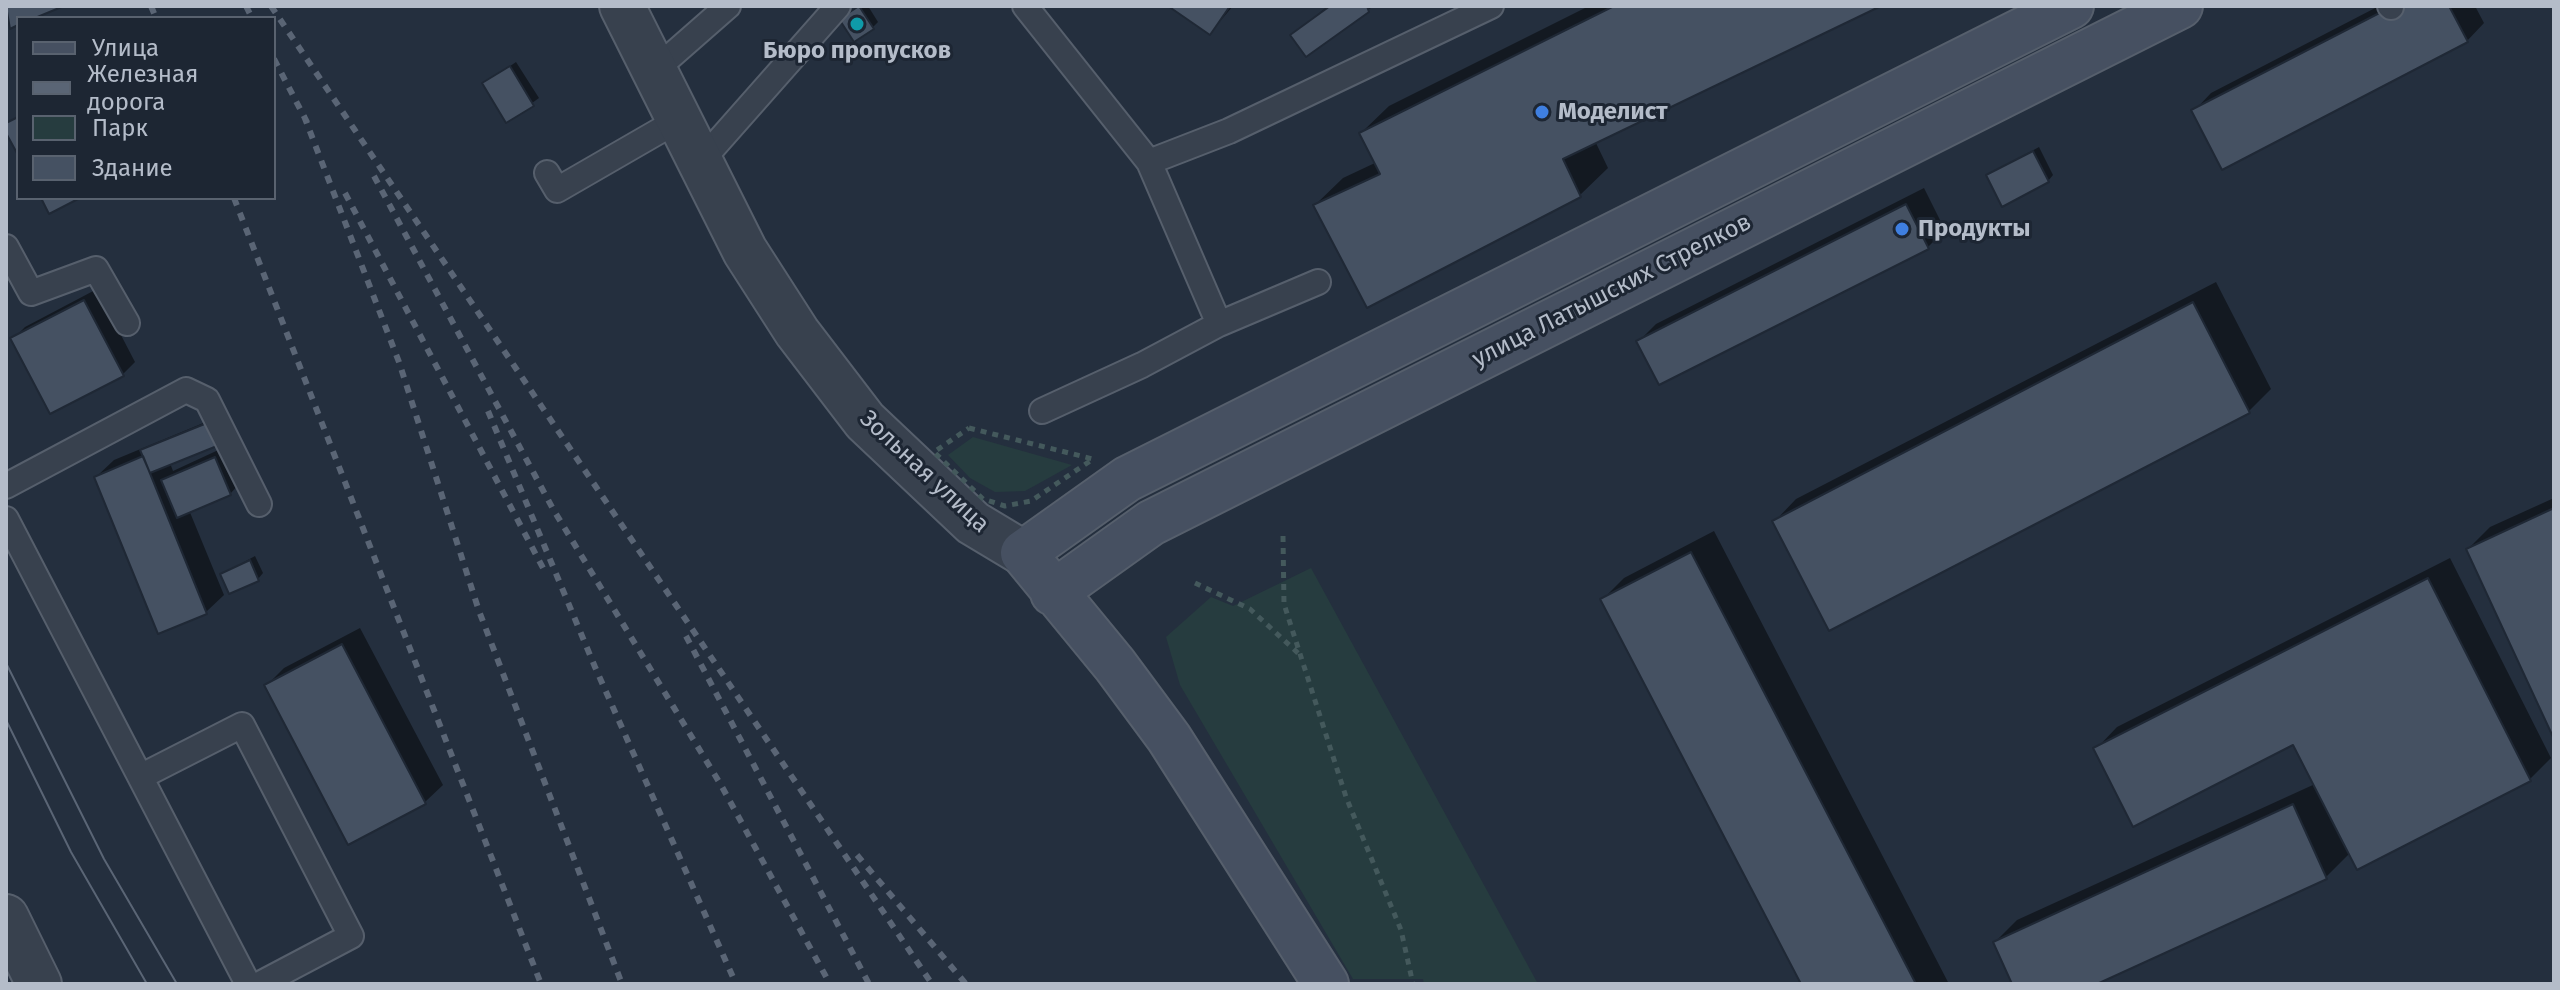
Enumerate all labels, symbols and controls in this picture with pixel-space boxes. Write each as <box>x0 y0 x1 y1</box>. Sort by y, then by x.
marker: Бюро пропусков <box>848 15 866 33</box>
legend <box>16 16 276 200</box>
text: Улица <box>92 34 159 62</box>
place label: Бюро пропусков <box>763 37 951 65</box>
text: Железная дорога <box>87 60 198 116</box>
place label: Моделист <box>1558 98 1668 126</box>
marker: Моделист <box>1533 103 1551 121</box>
text: Парк <box>92 114 148 142</box>
text: Здание <box>92 154 173 182</box>
street label: улица Латышских Стрелков <box>1468 208 1756 374</box>
place label: Продукты <box>1918 215 2031 243</box>
marker: Продукты <box>1893 220 1911 238</box>
street label: Зольная улица <box>853 405 995 539</box>

